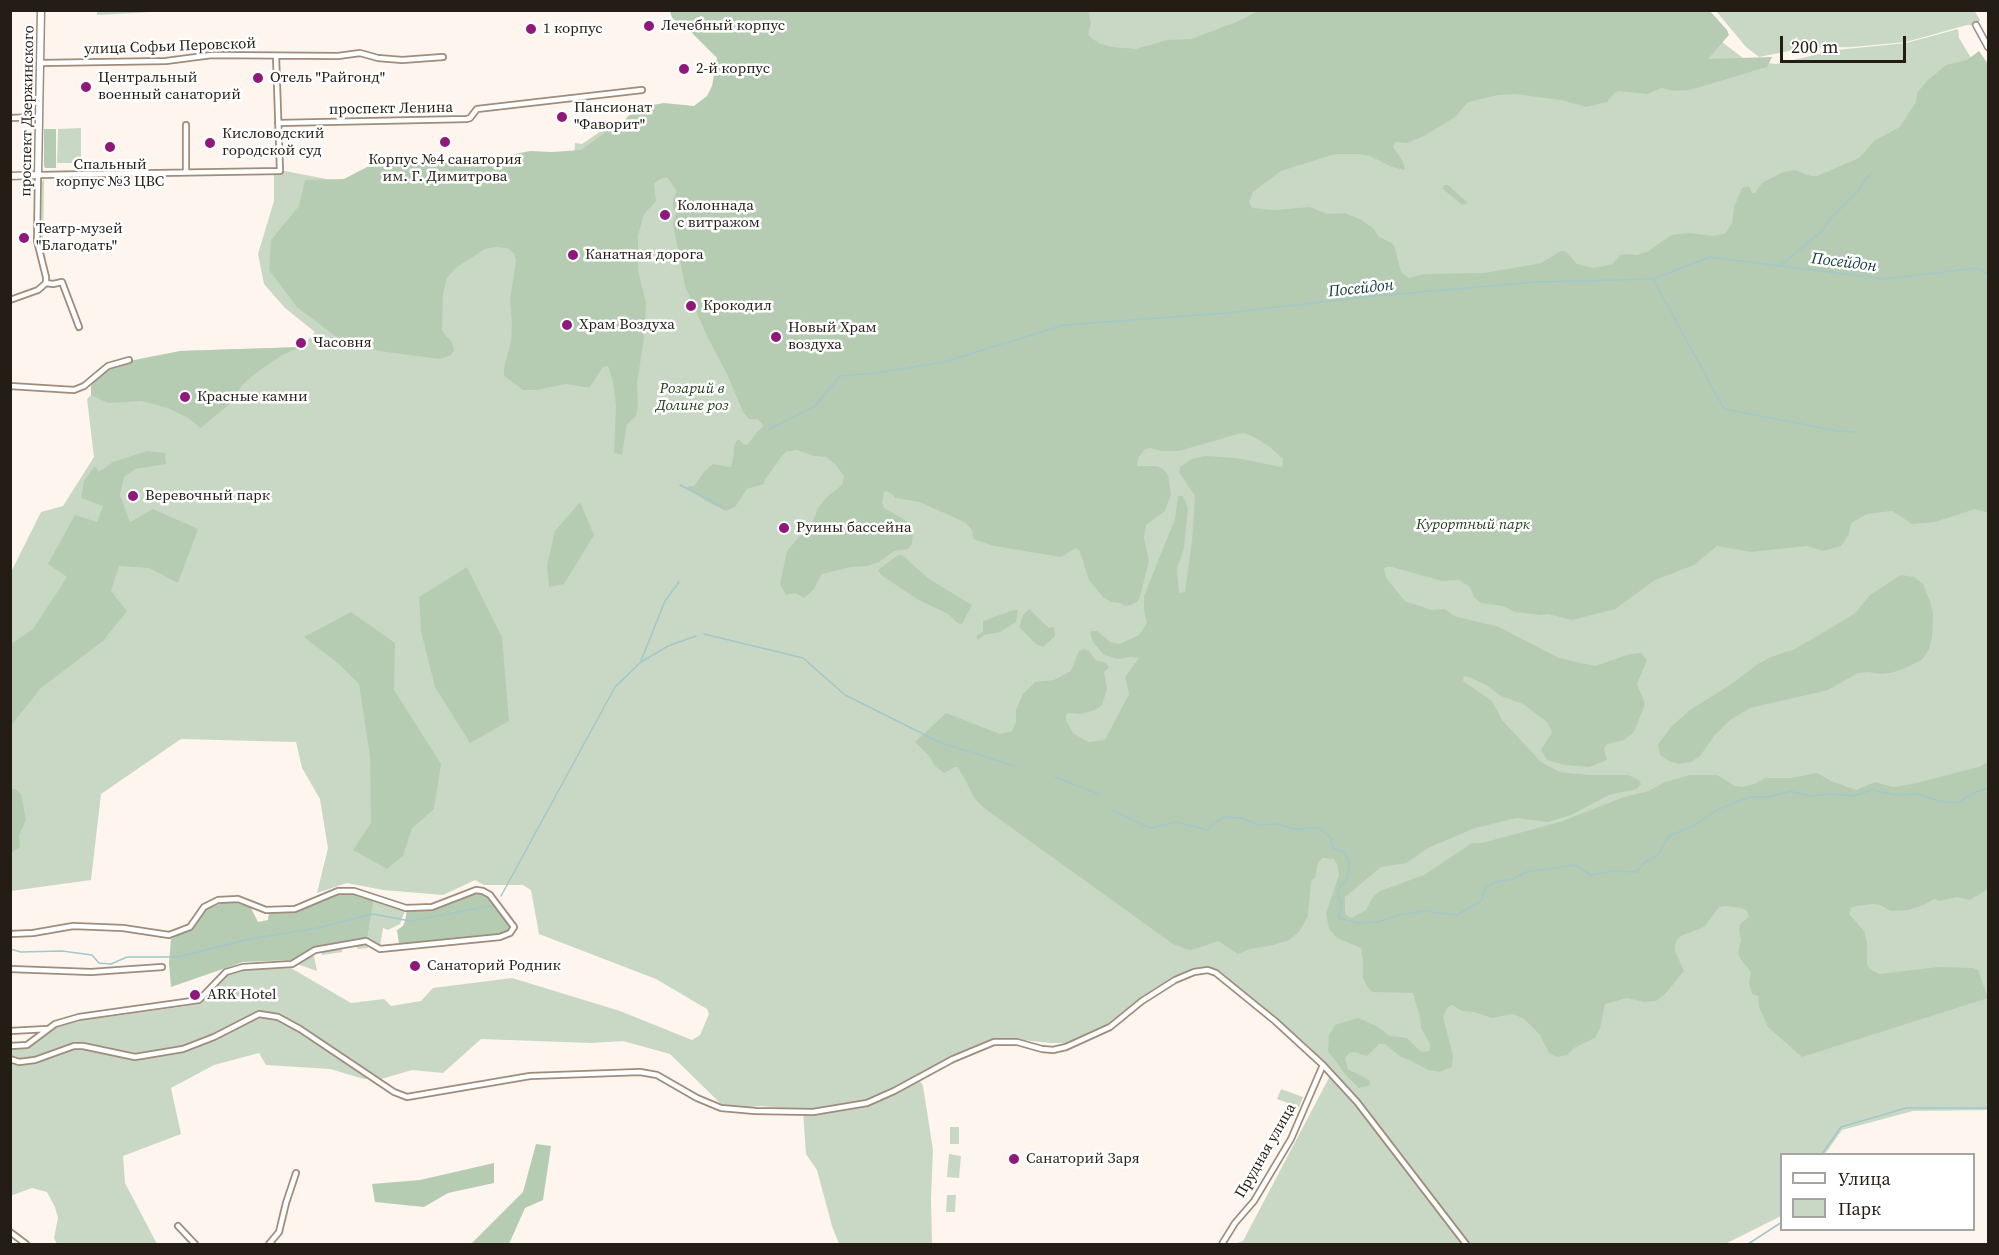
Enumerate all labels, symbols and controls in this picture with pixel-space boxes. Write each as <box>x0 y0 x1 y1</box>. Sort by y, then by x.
place label: Лечебный корпус <box>661 17 785 35</box>
marker: Лечебный корпус <box>642 19 656 33</box>
place label: 1 корпус <box>543 20 603 38</box>
marker: 1 корпус <box>524 22 538 36</box>
scale bar <box>1783 24 1909 62</box>
street label: проспект Дзержинского <box>18 25 38 197</box>
text: 200 m <box>1791 34 1838 59</box>
street label: улица Софьи Перовской <box>84 35 256 59</box>
place label: 2-й корпус <box>696 60 770 78</box>
marker: 2-й корпус <box>677 62 691 76</box>
place label: Центральный военный санаторий <box>98 69 241 104</box>
place label: Отель "Райгонд" <box>270 69 385 87</box>
marker: Отель "Райгонд" <box>251 71 265 85</box>
marker: Центральный военный санаторий <box>79 80 93 94</box>
street label: проспект Ленина <box>329 99 453 119</box>
place label: Пансионат "Фаворит" <box>574 99 652 134</box>
marker: Пансионат "Фаворит" <box>555 110 569 124</box>
place label: Кисловодский городской суд <box>222 125 324 160</box>
marker: Корпус №4 санатория им. Г. Димитрова <box>438 135 452 149</box>
marker: Кисловодский городской суд <box>203 136 217 150</box>
marker: Спальный корпус №3 ЦВС <box>103 140 117 154</box>
place label: Корпус №4 санатория им. Г. Димитрова <box>368 151 522 186</box>
place label: Спальный корпус №3 ЦВС <box>56 156 164 191</box>
place label: Колоннада с витражом <box>677 197 760 232</box>
marker: Колоннада с витражом <box>658 208 672 222</box>
place label: Театр-музей "Благодать" <box>36 220 123 255</box>
marker: Театр-музей "Благодать" <box>17 231 31 245</box>
place label: Канатная дорога <box>585 246 704 264</box>
marker: Канатная дорога <box>566 248 580 262</box>
water label: Посейдон <box>1810 249 1878 277</box>
water label: Посейдон <box>1327 276 1395 302</box>
place label: Крокодил <box>703 297 772 315</box>
marker: Крокодил <box>684 299 698 313</box>
place label: Храм Воздуха <box>579 316 675 334</box>
marker: Храм Воздуха <box>560 318 574 332</box>
place label: Новый Храм воздуха <box>788 319 877 354</box>
marker: Новый Храм воздуха <box>769 330 783 344</box>
place label: Часовня <box>313 334 372 352</box>
marker: Часовня <box>294 336 308 350</box>
park label: Розарий в Долине роз <box>656 380 728 415</box>
place label: Красные камни <box>197 388 308 406</box>
marker: Красные камни <box>178 390 192 404</box>
place label: Веревочный парк <box>145 487 270 505</box>
marker: Веревочный парк <box>126 489 140 503</box>
park label: Курортный парк <box>1416 516 1530 534</box>
place label: Руины бассейна <box>796 519 912 537</box>
marker: Руины бассейна <box>777 521 791 535</box>
place label: Санаторий Родник <box>427 957 561 975</box>
marker: Санаторий Родник <box>408 959 422 973</box>
place label: ARK Hotel <box>207 986 277 1004</box>
marker: ARK Hotel <box>188 988 202 1002</box>
street label: Прудная улица <box>1232 1101 1300 1201</box>
place label: Санаторий Заря <box>1026 1150 1140 1168</box>
marker: Санаторий Заря <box>1007 1152 1021 1166</box>
legend <box>1780 1153 1975 1231</box>
text: Улица <box>1838 1166 1891 1191</box>
text: Парк <box>1838 1196 1881 1221</box>

